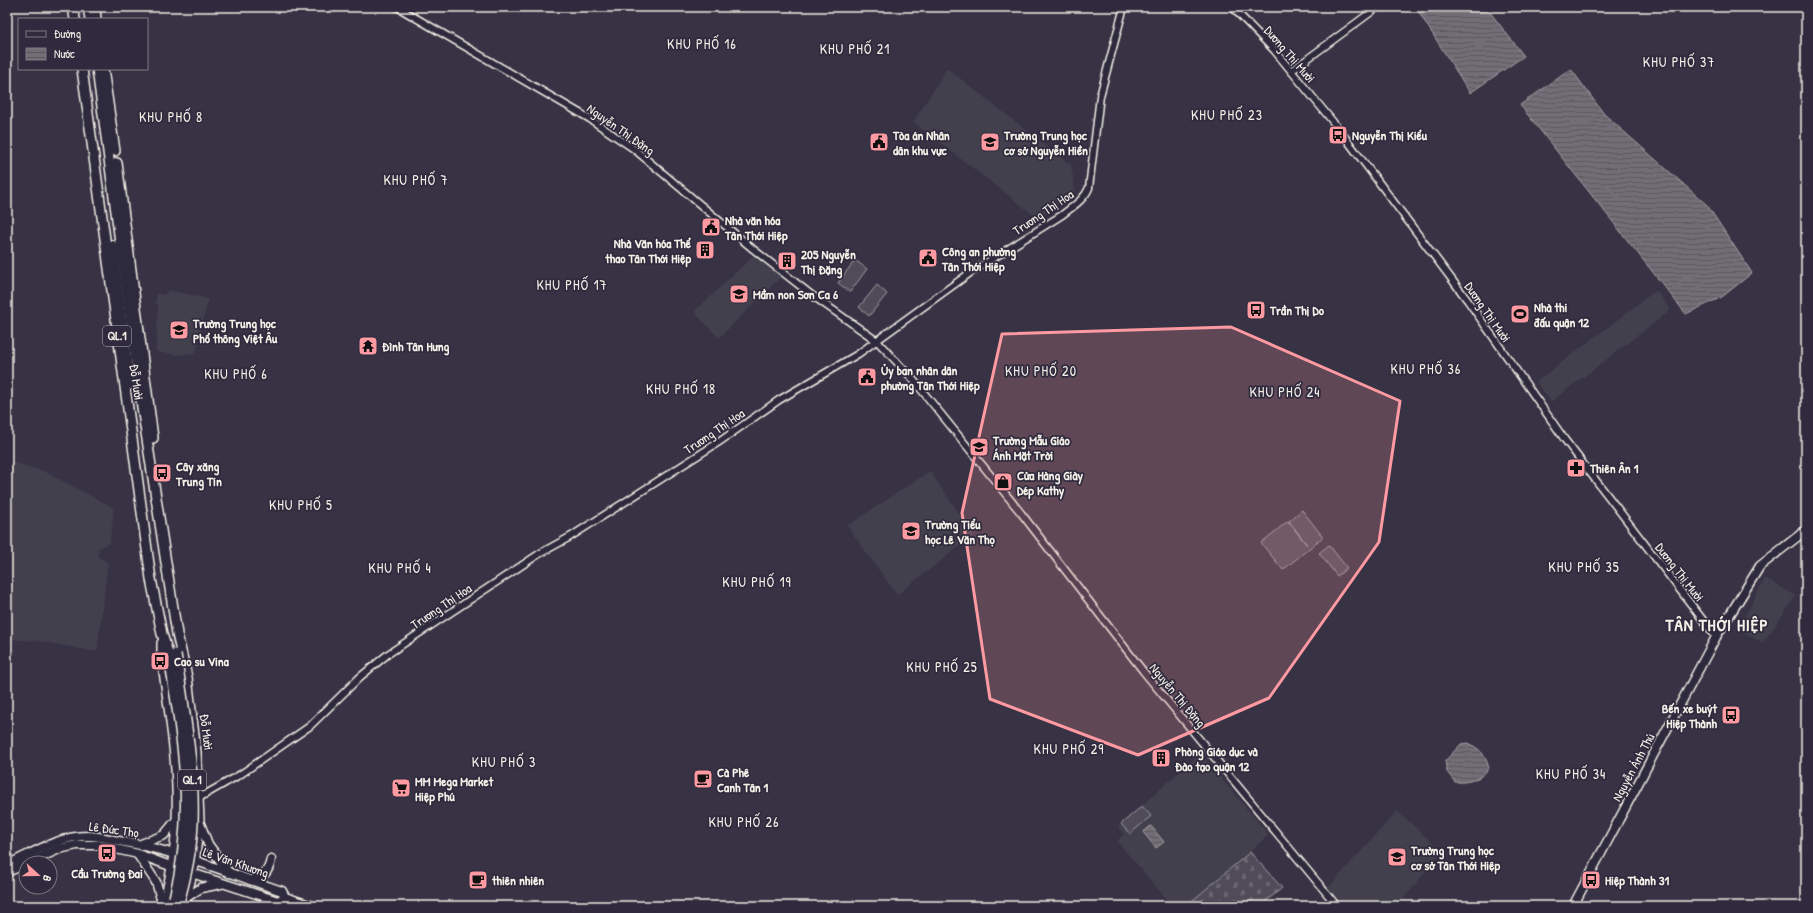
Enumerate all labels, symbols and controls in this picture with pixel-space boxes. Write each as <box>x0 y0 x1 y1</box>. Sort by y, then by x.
legend <box>18 18 148 70</box>
street label: Dương Thị Mười <box>1260 22 1320 86</box>
text: Đường <box>54 25 81 42</box>
district label: KHU PHỐ 16 <box>667 34 737 53</box>
district label: KHU PHỐ 21 <box>820 39 890 58</box>
text: Nước <box>54 45 75 62</box>
district label: KHU PHỐ 37 <box>1643 52 1715 71</box>
street label: Nguyễn Thị Đặng <box>584 99 659 159</box>
district label: KHU PHỐ 23 <box>1191 105 1263 124</box>
district label: KHU PHỐ 8 <box>139 107 203 126</box>
bus stop icon: Nguyễn Thị Kiểu <box>1327 124 1349 146</box>
place label: Tòa án Nhân dân khu vực <box>892 126 950 159</box>
place label: Trường Trung học cơ sở Nguyễn Hiền <box>1003 126 1088 160</box>
place label: Nguyễn Thị Kiểu <box>1352 126 1428 145</box>
public building icon: Tòa án Nhân dân khu vực <box>868 131 890 153</box>
school or university icon: Trường Trung học cơ sở Nguyễn Hiền <box>979 131 1001 153</box>
district label: KHU PHỐ 7 <box>383 170 449 189</box>
street label: Trương Thị Hoa <box>1009 185 1077 239</box>
place label: Nhà văn hóa Tân Thới Hiệp <box>724 211 788 245</box>
public building icon: Nhà văn hóa Tân Thới Hiệp <box>700 216 722 238</box>
place label: Nhà Văn hóa Thể thao Tân Thới Hiệp <box>604 234 692 268</box>
building icon: Nhà Văn hóa Thể thao Tân Thới Hiệp <box>694 239 716 261</box>
place label: Công an phường Tân Thới Hiệp <box>941 242 1016 276</box>
place label: 205 Nguyễn Thị Đặng <box>800 245 856 279</box>
public building icon: Công an phường Tân Thới Hiệp <box>917 247 939 269</box>
building icon: 205 Nguyễn Thị Đặng <box>776 250 798 272</box>
district label: KHU PHỐ 17 <box>536 275 608 294</box>
street label: Dương Thị Mười <box>1461 278 1515 346</box>
school or university icon: Mầm non Sơn Ca 6 <box>728 283 750 305</box>
place label: Mầm non Sơn Ca 6 <box>753 285 839 303</box>
place label: Nhà thi đấu quận 12 <box>1534 298 1590 332</box>
bus stop icon: Trần Thị Do <box>1245 299 1267 321</box>
place label: Trần Thị Do <box>1269 301 1325 319</box>
sports icon: Nhà thi đấu quận 12 <box>1509 303 1531 325</box>
place label: Trường Trung học Phổ thông Việt Âu <box>192 314 278 348</box>
school or university icon: Trường Trung học Phổ thông Việt Âu <box>168 319 190 341</box>
road number: QL.1 <box>103 326 131 346</box>
temple icon: Đình Tân Hưng <box>357 335 379 357</box>
place label: Đình Tân Hưng <box>382 337 450 356</box>
district label: KHU PHỐ 36 <box>1391 359 1461 378</box>
place label: Ủy ban nhân dân phường Tân Thới Hiệp <box>881 361 980 395</box>
district label: KHU PHỐ 20 <box>1005 361 1077 380</box>
street label: Đỗ Mười <box>126 363 148 401</box>
district label: KHU PHỐ 6 <box>204 364 268 383</box>
public building icon: Ủy ban nhân dân phường Tân Thới Hiệp <box>856 366 878 388</box>
district label: KHU PHỐ 18 <box>646 379 716 398</box>
district label: KHU PHỐ 24 <box>1250 382 1320 401</box>
street label: Trương Thị Hoa <box>680 404 748 458</box>
place label: Trường Mẫu Giáo Ánh Mặt Trời <box>992 431 1070 464</box>
school or university icon: Trường Mẫu Giáo Ánh Mặt Trời <box>968 436 990 458</box>
place label: Cây xăng Trung Tín <box>175 457 222 491</box>
pharmacy icon: Thiên Ân 1 <box>1565 457 1587 479</box>
place label: Thiên Ân 1 <box>1589 459 1639 477</box>
bus stop icon: Cây xăng Trung Tín <box>151 462 173 484</box>
place label: Cửa Hàng Giày Dép Kathy <box>1017 466 1083 500</box>
shop icon: Cửa Hàng Giày Dép Kathy <box>992 471 1014 493</box>
district label: KHU PHỐ 5 <box>269 495 333 514</box>
place label: Trường Tiểu học Lê Văn Thọ <box>924 515 996 548</box>
school or university icon: Trường Tiểu học Lê Văn Thọ <box>900 520 922 542</box>
street label: Dương Thị Mười <box>1651 539 1709 605</box>
district label: KHU PHỐ 35 <box>1548 557 1620 576</box>
district label: KHU PHỐ 4 <box>368 558 432 577</box>
district label: KHU PHỐ 19 <box>722 572 792 591</box>
street label: Trương Thị Hoa <box>407 579 475 633</box>
district label: TÂN THỚI HIỆP <box>1664 613 1769 636</box>
bus stop icon: Cao su Vina <box>149 650 171 672</box>
place label: Cao su Vina <box>174 652 230 670</box>
district label: KHU PHỐ 25 <box>906 657 978 676</box>
street label: Nguyễn Thị Đặng <box>1146 659 1210 731</box>
place label: Bến xe buýt Hiệp Thành <box>1662 699 1718 733</box>
bus stop icon: Bến xe buýt Hiệp Thành <box>1720 704 1742 726</box>
street label: Đỗ Mười <box>196 713 218 751</box>
street label: Nguyễn Ảnh Thủ <box>1607 730 1659 804</box>
district label: KHU PHỐ 29 <box>1034 739 1104 758</box>
place label: Phòng Giáo dục và Đào tạo quận 12 <box>1175 742 1259 776</box>
building icon: Phòng Giáo dục và Đào tạo quận 12 <box>1150 747 1172 769</box>
district label: KHU PHỐ 3 <box>472 752 536 771</box>
place label: Cà Phê Canh Tân 1 <box>717 763 769 796</box>
district label: KHU PHỐ 34 <box>1536 764 1606 783</box>
cafe icon: Cà Phê Canh Tân 1 <box>692 768 714 790</box>
road number: QL.1 <box>178 770 206 790</box>
place label: MM Mega Market Hiệp Phú <box>415 772 494 806</box>
supermarket icon: MM Mega Market Hiệp Phú <box>390 777 412 799</box>
district label: KHU PHỐ 26 <box>708 812 780 831</box>
street label: Lê Đức Thọ <box>88 817 140 841</box>
place label: Trường Trung học cơ sở Tân Thới Hiệp <box>1410 841 1500 875</box>
bus stop icon: Cầu Trường Đai <box>96 842 118 864</box>
street label: Lê Văn Khương <box>201 842 272 882</box>
school or university icon: Trường Trung học cơ sở Tân Thới Hiệp <box>1386 846 1408 868</box>
north arrow <box>18 855 58 895</box>
place label: Cầu Trường Đai <box>71 864 143 883</box>
cafe icon: thiên nhiên <box>467 869 489 891</box>
bus stop icon: Hiệp Thành 31 <box>1580 869 1602 891</box>
place label: thiên nhiên <box>491 871 544 889</box>
place label: Hiệp Thành 31 <box>1605 871 1670 890</box>
text: B <box>40 873 55 884</box>

